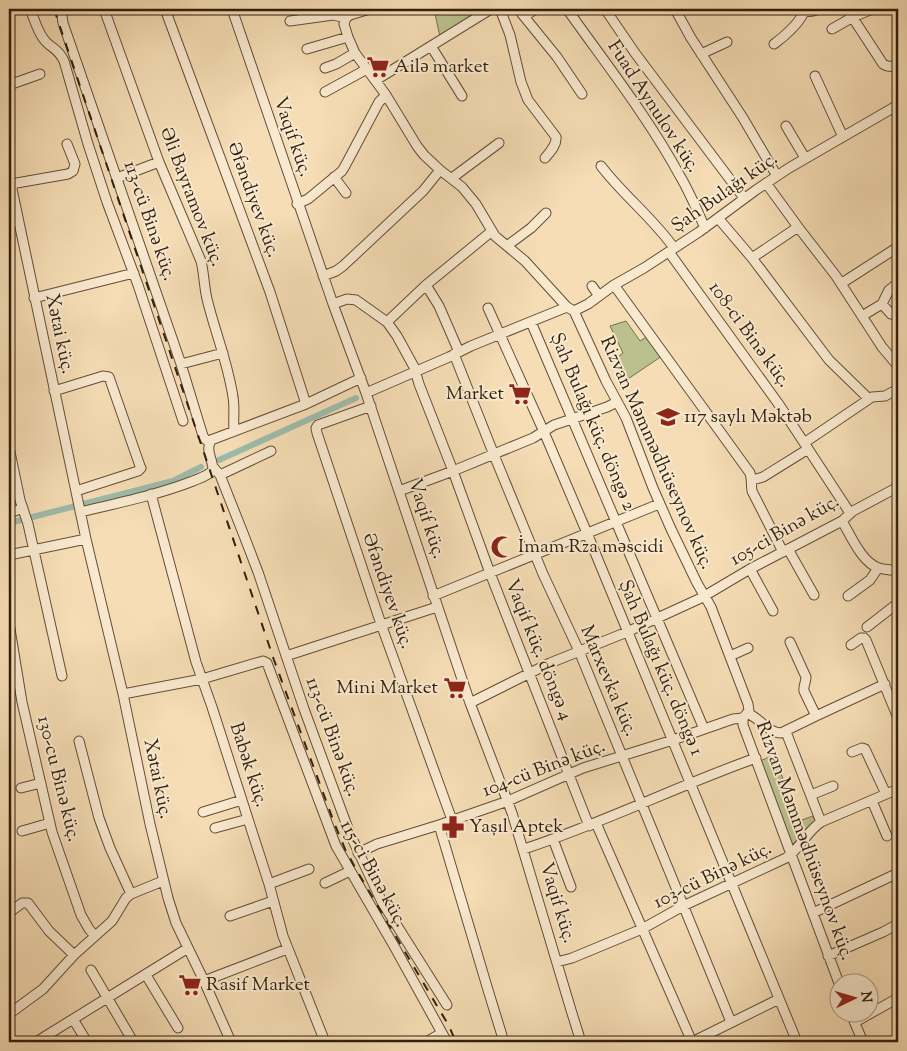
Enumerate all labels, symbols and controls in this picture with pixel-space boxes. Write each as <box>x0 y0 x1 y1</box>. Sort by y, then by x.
street label: Fuad Aynulov küç. <box>600 35 706 179</box>
supermarket icon: Ailә market <box>365 54 391 80</box>
place label: Ailә market <box>394 54 490 81</box>
street label: Vaqif küç. <box>266 93 318 181</box>
street label: Əli Bayramov küç. <box>152 123 230 271</box>
street label: Əfəndiyev küç. <box>220 138 286 262</box>
street label: Şah Bulağı küç. <box>666 146 784 240</box>
street label: 113-cü Binə küç. <box>116 157 182 285</box>
street label: 108-ci Binə küç. <box>701 276 797 394</box>
street label: Xətai küç. <box>37 291 81 377</box>
street label: Şah Bulağı küç. döngə 2 <box>542 329 642 515</box>
street label: Rizvan Məmmədhüseynov küç. <box>592 332 720 574</box>
place label: Market <box>446 381 504 408</box>
supermarket icon: Market <box>507 381 533 407</box>
school or university icon: 117 saylı Məktəb <box>655 404 681 430</box>
place label: 117 saylı Məktəb <box>684 404 812 431</box>
street label: Vaqif küç. <box>400 475 452 563</box>
street label: 105-ci Binə küç. <box>725 489 845 573</box>
street label: Əfəndiyev küç. <box>354 529 420 653</box>
mosque icon: İmam Rza məscidi <box>489 534 515 560</box>
place label: İmam Rza məscidi <box>518 534 664 561</box>
street label: Vaqif küç. döngə 4 <box>497 575 579 725</box>
street label: Şah Bulağı küç. döngə 1 <box>611 576 710 761</box>
street label: Marxevka küç. <box>572 621 644 741</box>
street label: 113-cü Binə küç. <box>298 673 366 801</box>
place label: Mini Market <box>336 675 439 702</box>
supermarket icon: Mini Market <box>442 675 468 701</box>
street label: 130-cu Binə küç. <box>29 713 87 845</box>
street label: Rizvan Məmmədhüseynov küç. <box>748 718 860 964</box>
street label: Babək küç. <box>222 719 274 811</box>
street label: 104-cü Binə küç. <box>479 733 609 805</box>
street label: Xətai küç. <box>135 736 179 822</box>
pharmacy icon: Yaşıl Aptek <box>440 814 466 840</box>
place label: Yaşıl Aptek <box>469 814 564 841</box>
street label: 115-ci Binə küç. <box>332 816 414 932</box>
street label: 103-cü Binə küç. <box>649 836 777 916</box>
street label: Vaqif küç. <box>532 859 582 947</box>
supermarket icon: Rasif Market <box>177 972 203 998</box>
place label: Rasif Market <box>206 972 311 999</box>
north arrow <box>830 974 880 1024</box>
text: N <box>855 991 875 1003</box>

